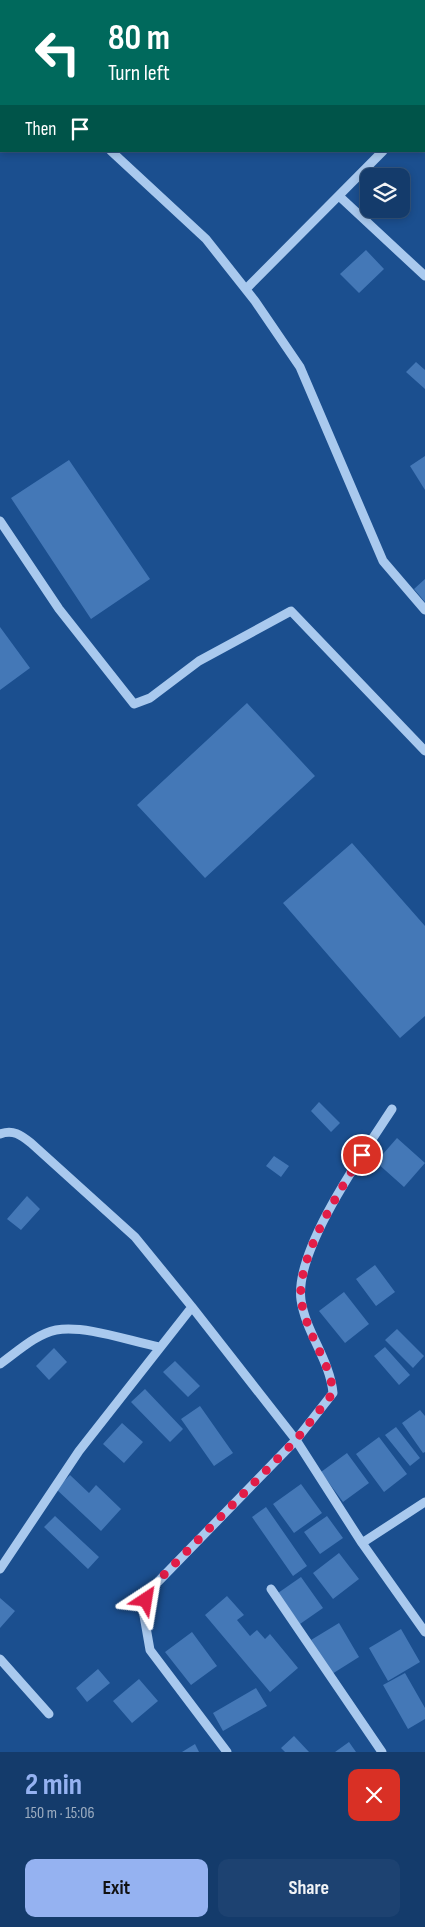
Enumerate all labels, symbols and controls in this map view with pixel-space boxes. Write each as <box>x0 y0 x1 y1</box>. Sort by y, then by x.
text: 80 m <box>108 17 170 60</box>
icon: left <box>25 20 90 85</box>
text: Turn left <box>108 60 170 87</box>
icon: arrive <box>66 115 94 143</box>
text: Then <box>25 118 56 141</box>
map controls <box>360 168 410 218</box>
button: layers <box>360 168 410 218</box>
pin <box>341 1134 383 1176</box>
icon: arrive <box>348 1141 376 1169</box>
position arrow <box>119 1573 171 1625</box>
text: 2 min <box>25 1767 82 1803</box>
button: close <box>348 1769 400 1821</box>
text: 150 m · 15:06 <box>25 1804 94 1823</box>
button: Exit <box>25 1859 208 1917</box>
button: Share <box>218 1859 400 1917</box>

